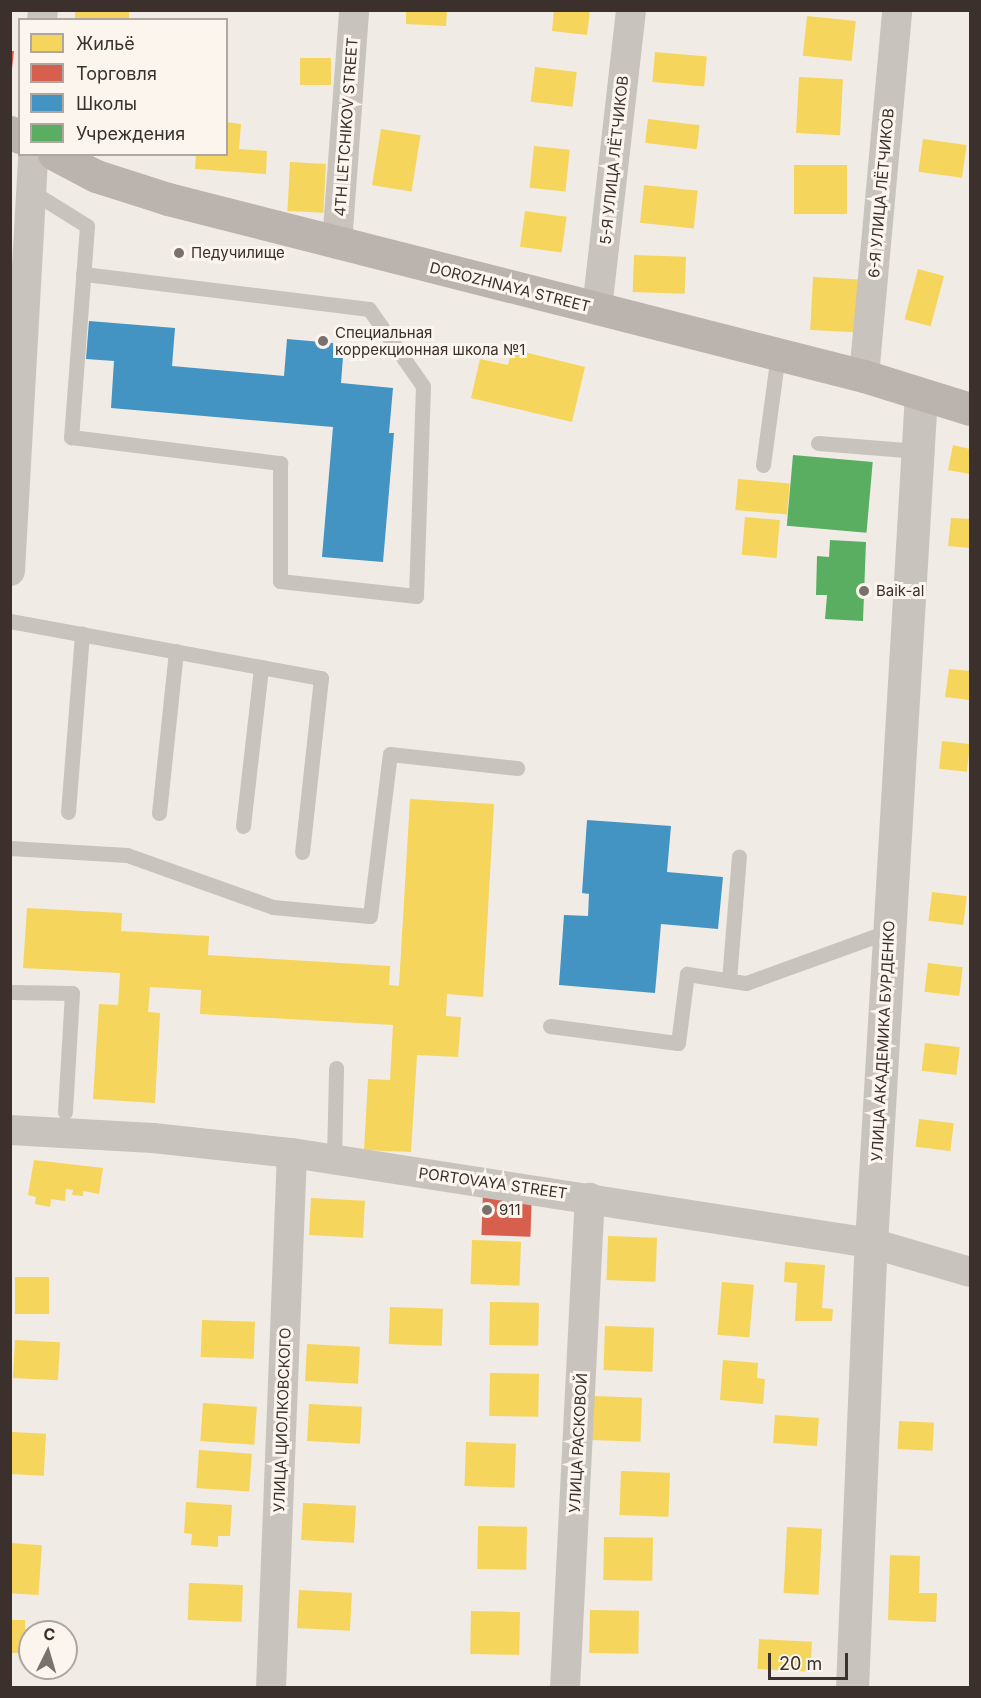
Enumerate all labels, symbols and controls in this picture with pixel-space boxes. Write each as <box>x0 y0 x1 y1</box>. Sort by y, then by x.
legend <box>18 18 228 156</box>
text: Жильё <box>76 33 135 54</box>
street label: 4TH LETCHIKOV STREET <box>331 37 361 217</box>
text: Торговля <box>76 63 157 84</box>
street label: 5-Я УЛИЦА ЛЁТЧИКОВ <box>596 75 632 245</box>
text: Школы <box>76 93 137 114</box>
street label: 6-Я УЛИЦА ЛЁТЧИКОВ <box>865 108 897 278</box>
text: Учреждения <box>76 123 185 144</box>
place label: Педучилище <box>191 244 285 262</box>
marker: Педучилище <box>172 246 186 260</box>
street label: DOROZHNAYA STREET <box>428 258 592 316</box>
place label: Специальная коррекционная школа №1 <box>335 323 525 358</box>
marker: Специальная коррекционная школа №1 <box>316 334 330 348</box>
place label: Baik-al <box>876 582 924 600</box>
marker: Baik-al <box>857 584 871 598</box>
street label: УЛИЦА АКАДЕМИКА БУРДЕНКО <box>868 920 898 1162</box>
street label: PORTOVAYA STREET <box>418 1164 568 1202</box>
place label: 911 <box>499 1201 521 1219</box>
marker: 911 <box>480 1203 494 1217</box>
street label: УЛИЦА ЦИОЛКОВСКОГО <box>270 1327 294 1513</box>
street label: УЛИЦА РАСКОВОЙ <box>565 1373 591 1513</box>
north arrow <box>18 1620 78 1680</box>
text: С <box>43 1624 56 1645</box>
scale bar <box>771 1641 850 1679</box>
text: 20 m <box>779 1653 822 1674</box>

